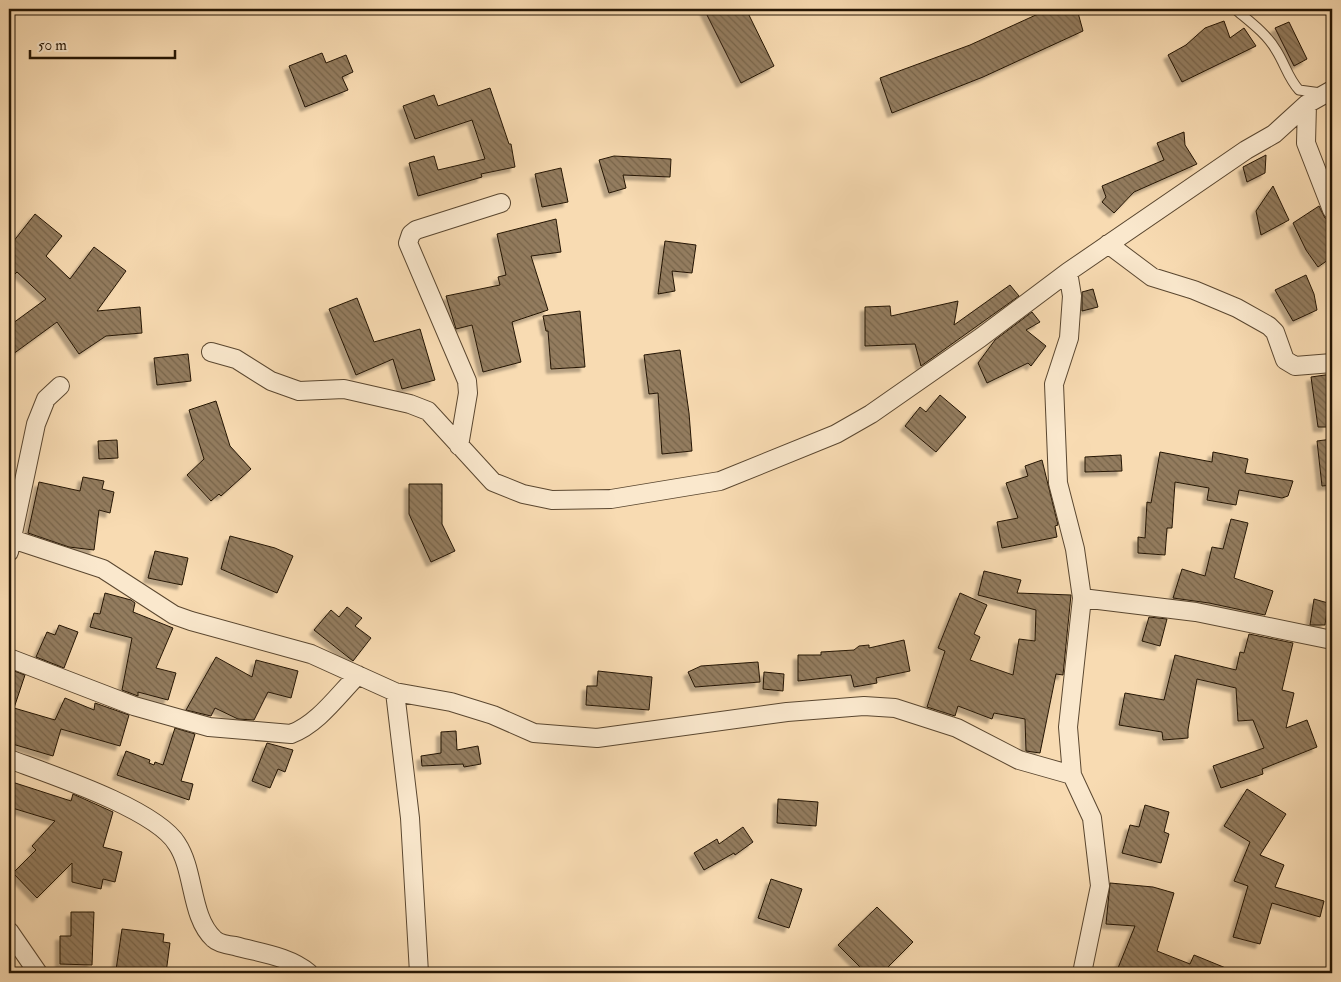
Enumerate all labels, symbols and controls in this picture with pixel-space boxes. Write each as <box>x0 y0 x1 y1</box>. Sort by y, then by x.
scale bar <box>30 28 175 60</box>
text: 50 m <box>38 36 67 55</box>

